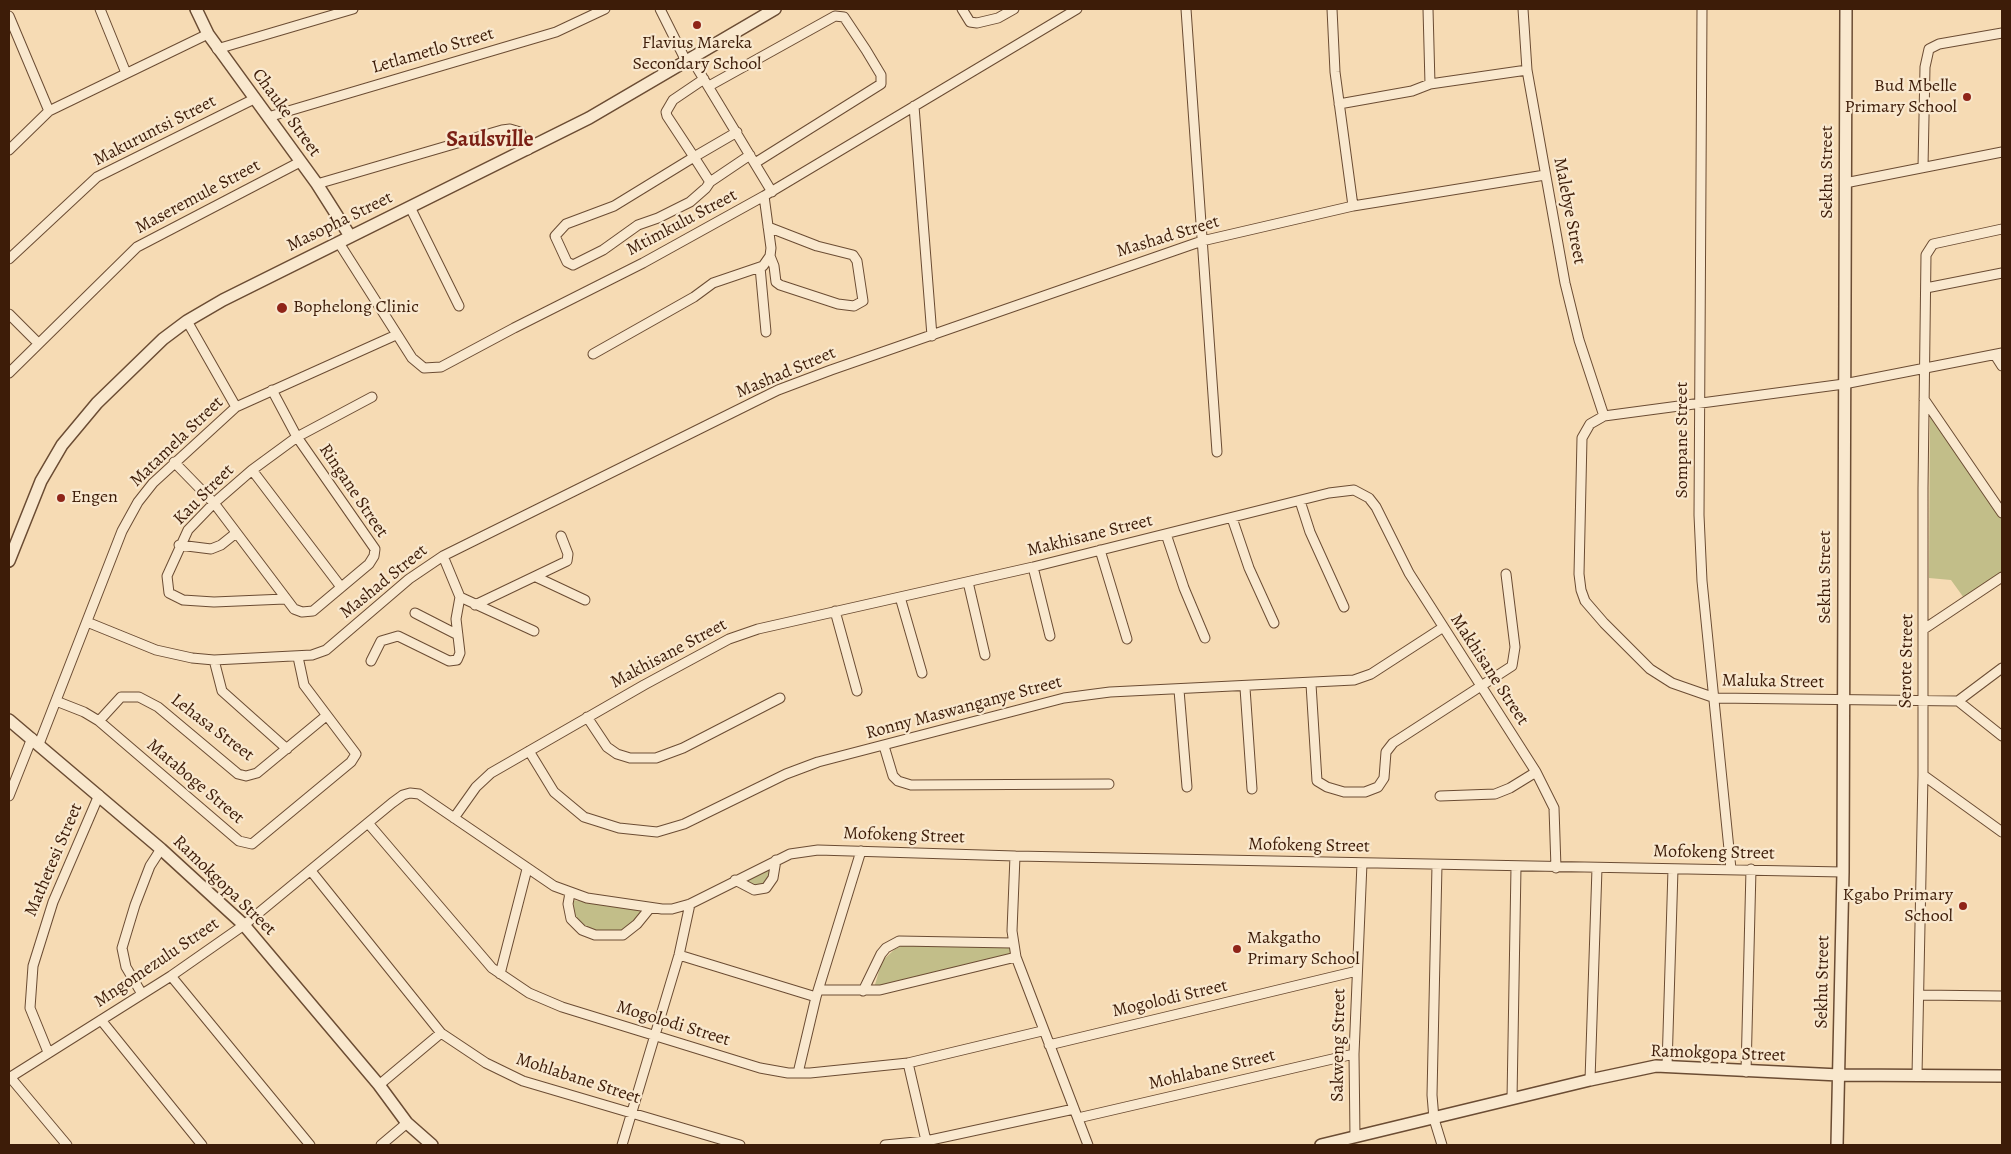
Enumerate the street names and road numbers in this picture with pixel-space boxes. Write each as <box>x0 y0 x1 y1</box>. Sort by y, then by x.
street label: Letlametlo Street <box>369 23 497 79</box>
street label: Chauke Street <box>247 65 325 161</box>
street label: Makuruntsi Street <box>90 91 220 171</box>
street label: Sekhu Street <box>1817 125 1839 219</box>
street label: Maseremule Street <box>132 155 264 239</box>
street label: Malebye Street <box>1548 156 1590 266</box>
street label: Mtimkulu Street <box>623 185 741 261</box>
street label: Masopha Street <box>284 187 396 257</box>
street label: Mashad Street <box>1114 211 1222 263</box>
street label: Mashad Street <box>733 342 839 404</box>
street label: Sompane Street <box>1672 382 1694 498</box>
street label: Matamela Street <box>126 392 228 492</box>
street label: Ringane Street <box>314 440 392 542</box>
street label: Kau Street <box>169 460 239 530</box>
street label: Makhisane Street <box>1025 510 1155 562</box>
street label: Sekhu Street <box>1815 530 1837 624</box>
street label: Mashad Street <box>336 540 432 624</box>
street label: Makhisane Street <box>1445 610 1533 730</box>
street label: Serote Street <box>1895 613 1919 709</box>
street label: Makhisane Street <box>607 614 731 694</box>
street label: Maluka Street <box>1722 670 1824 694</box>
street label: Ronny Maswanganye Street <box>864 671 1064 745</box>
street label: Lehasa Street <box>166 690 258 766</box>
street label: Mataboge Street <box>142 735 248 829</box>
street label: Mathetesi Street <box>20 800 88 920</box>
street label: Mofokeng Street <box>843 823 965 849</box>
street label: Ramokgopa Street <box>168 831 280 941</box>
street label: Mofokeng Street <box>1248 834 1370 858</box>
street label: Mofokeng Street <box>1653 841 1775 865</box>
street label: Mngomezulu Street <box>90 913 224 1013</box>
street label: Sekhu Street <box>1811 935 1835 1029</box>
street label: Mogolodi Street <box>1110 975 1230 1023</box>
street label: Sakweng Street <box>1327 988 1351 1102</box>
street label: Mogolodi Street <box>614 996 732 1052</box>
street label: Ramokgopa Street <box>1650 1041 1786 1067</box>
street label: Mohlabane Street <box>1146 1045 1278 1095</box>
street label: Mohlabane Street <box>513 1049 643 1109</box>

